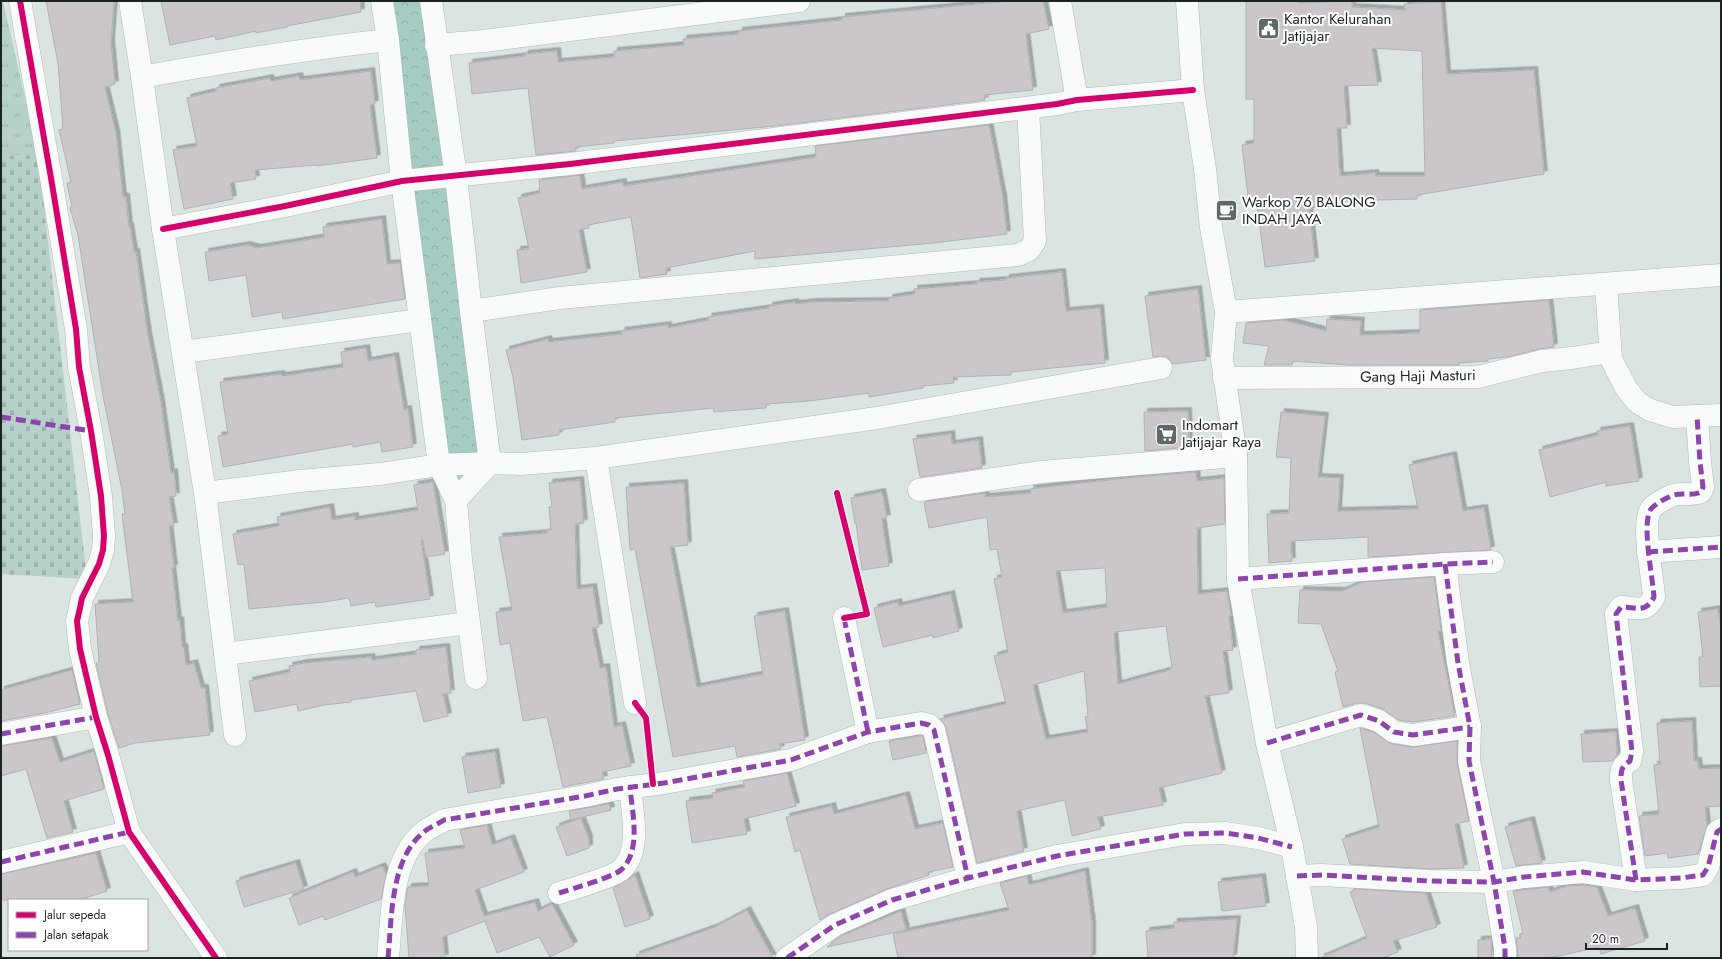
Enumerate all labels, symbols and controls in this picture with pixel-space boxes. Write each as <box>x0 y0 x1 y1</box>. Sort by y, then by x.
place label: Kantor Kelurahan Jatijajar <box>1282 8 1391 47</box>
public building icon: Kantor Kelurahan Jatijajar <box>1255 15 1281 41</box>
place label: Warkop 76 BALONG INDAH JAYA <box>1242 191 1376 230</box>
cafe icon: Warkop 76 BALONG INDAH JAYA <box>1213 198 1239 224</box>
street label: Gang Haji Masturi <box>1360 364 1476 388</box>
place label: Indomart Jatijajar Raya <box>1180 414 1261 453</box>
supermarket icon: Indomart Jatijajar Raya <box>1154 421 1180 447</box>
legend <box>8 899 148 951</box>
text: Jalur sepeda <box>42 906 106 924</box>
scale bar <box>1586 925 1667 951</box>
text: Jalan setapak <box>42 926 109 944</box>
text: 20 m <box>1592 930 1619 948</box>

